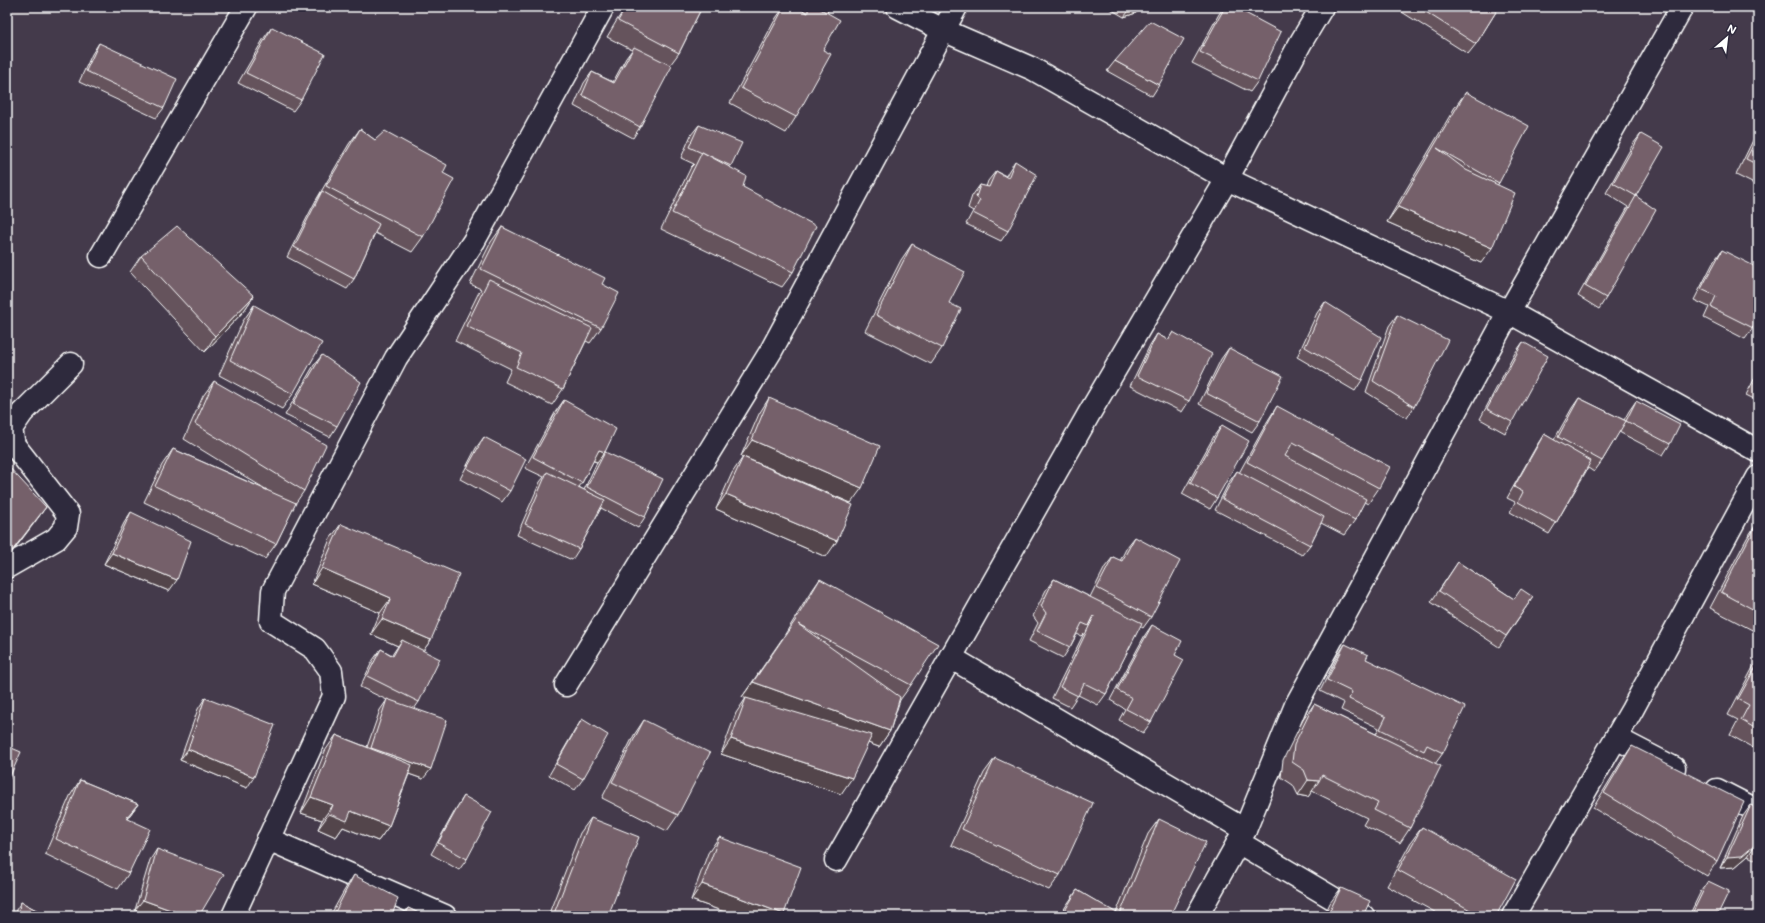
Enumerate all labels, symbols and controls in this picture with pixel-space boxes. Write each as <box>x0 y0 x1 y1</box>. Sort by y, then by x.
north arrow <box>1707 18 1747 58</box>
text: N <box>1725 20 1739 37</box>

